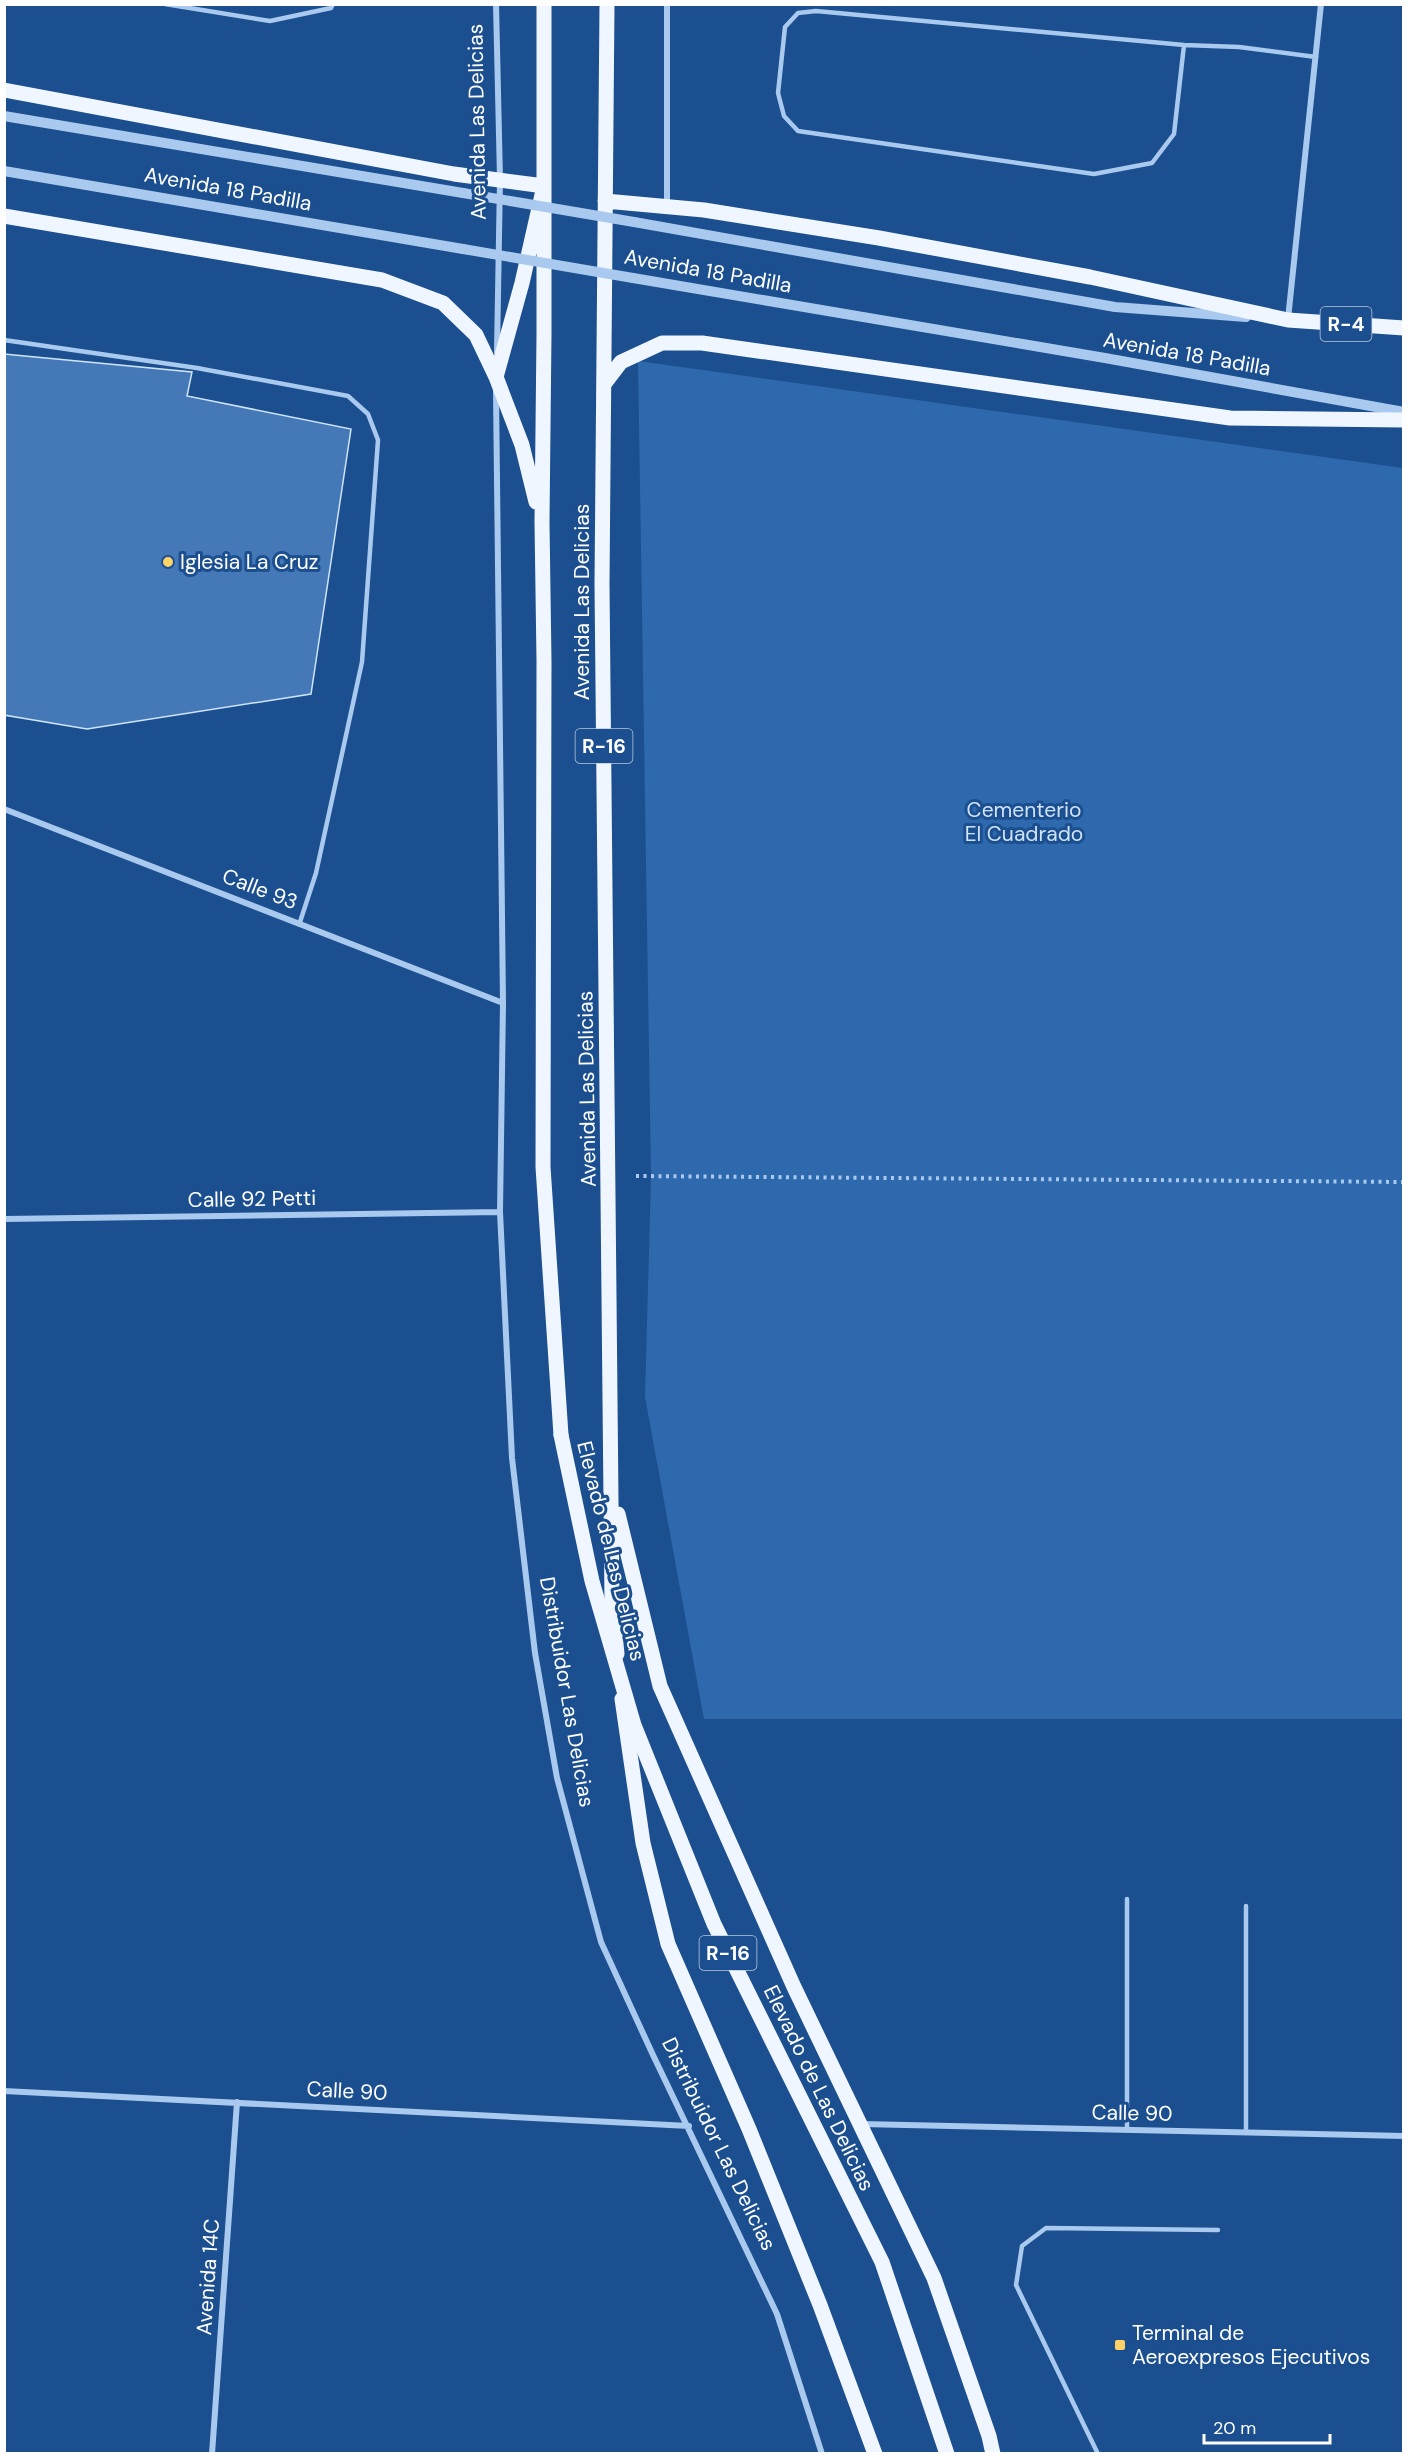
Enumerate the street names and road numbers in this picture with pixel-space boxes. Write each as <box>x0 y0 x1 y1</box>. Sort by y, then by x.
street label: Avenida Las Delicias <box>461 24 493 220</box>
street label: Avenida 18 Padilla <box>142 160 314 218</box>
street label: Avenida 18 Padilla <box>622 242 794 300</box>
road number: R-4 <box>1320 307 1372 341</box>
street label: Avenida 18 Padilla <box>1101 325 1273 383</box>
street label: Avenida Las Delicias <box>568 504 596 700</box>
road number: R-16 <box>576 729 632 763</box>
street label: Calle 93 <box>218 862 302 916</box>
street label: Avenida Las Delicias <box>571 991 603 1187</box>
street label: Calle 92 Petti <box>187 1184 317 1214</box>
street label: Elevado de Las Delicias <box>570 1438 652 1664</box>
street label: Distribuidor Las Delicias <box>533 1575 601 1809</box>
road number: R-16 <box>700 1936 756 1970</box>
street label: Elevado de Las Delicias <box>757 1980 881 2196</box>
street label: Distribuidor Las Delicias <box>655 2033 783 2255</box>
street label: Calle 90 <box>306 2075 388 2107</box>
street label: Calle 90 <box>1091 2098 1173 2128</box>
street label: Avenida 14C <box>190 2218 226 2336</box>

